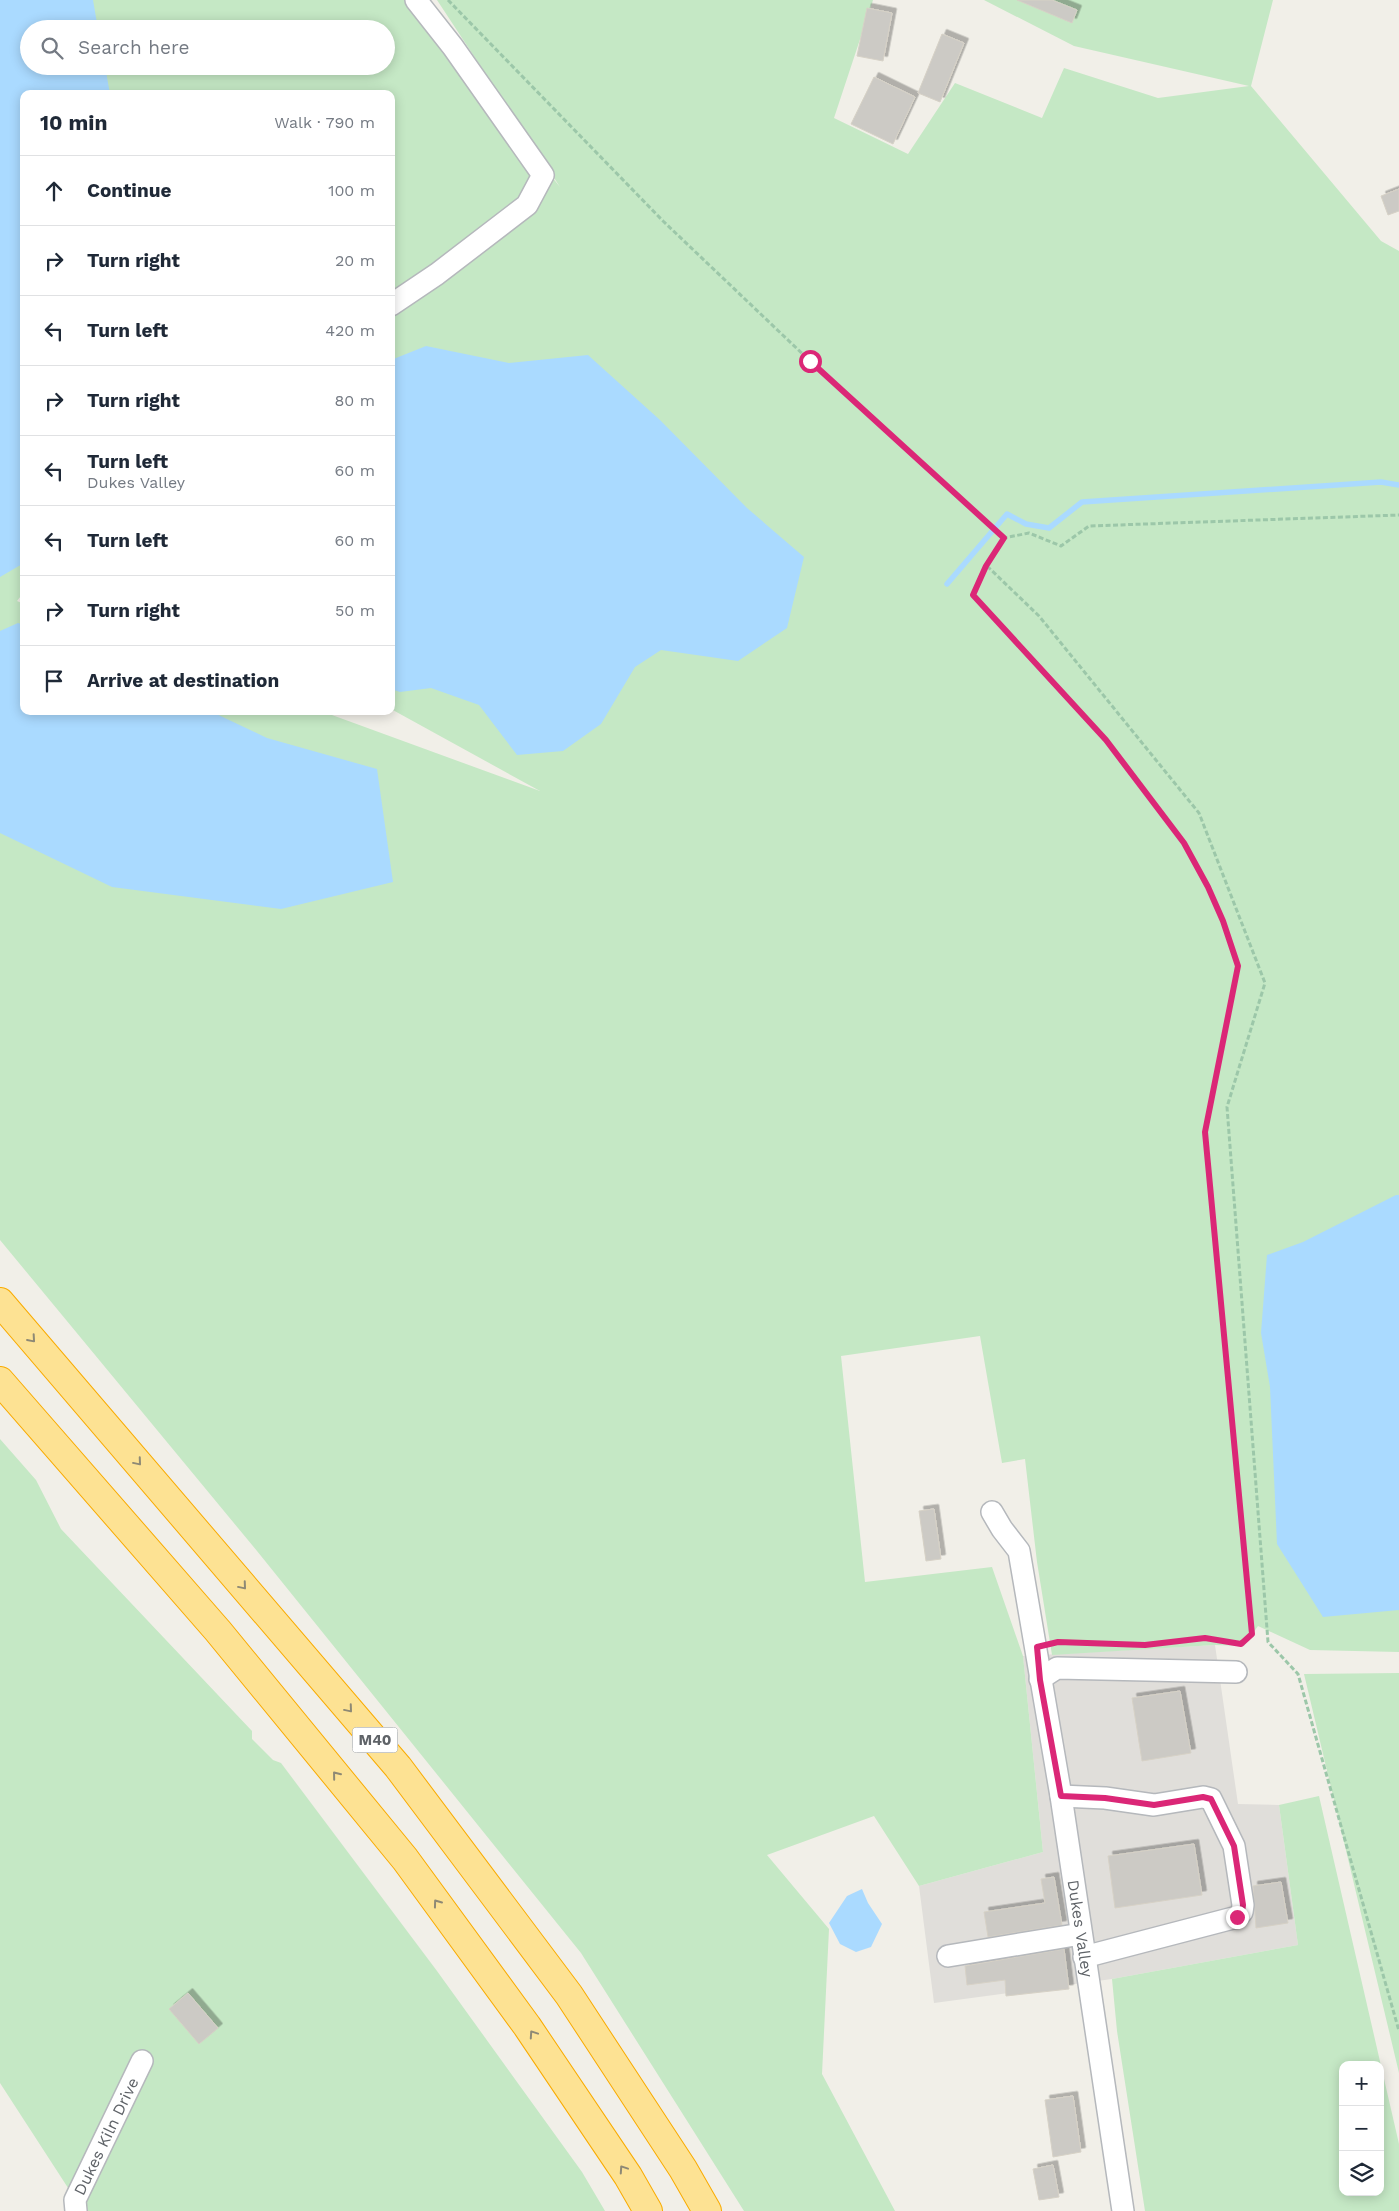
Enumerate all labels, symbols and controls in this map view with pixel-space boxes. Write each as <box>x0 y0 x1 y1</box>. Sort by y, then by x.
search box <box>20 20 395 75</box>
icon: search <box>38 34 66 62</box>
text: Search here <box>78 36 189 59</box>
text: 10 min <box>40 110 107 135</box>
text: Walk · 790 m <box>274 113 375 132</box>
icon: ahead <box>40 177 68 205</box>
text: Continue <box>87 179 171 202</box>
text: 100 m <box>328 181 375 200</box>
icon: right <box>40 247 68 275</box>
text: Turn right <box>87 249 180 272</box>
text: 20 m <box>335 251 375 270</box>
icon: left <box>40 317 68 345</box>
text: Turn left <box>87 319 168 342</box>
text: 420 m <box>325 321 375 340</box>
route start <box>799 350 822 373</box>
icon: right <box>40 387 68 415</box>
text: Turn right <box>87 389 180 412</box>
text: 80 m <box>334 391 375 410</box>
text: Turn left <box>87 450 168 473</box>
icon: left <box>40 457 68 485</box>
text: 60 m <box>335 461 375 480</box>
text: Dukes Valley <box>87 473 185 492</box>
icon: left <box>40 527 68 555</box>
text: Turn left <box>87 529 168 552</box>
text: 60 m <box>335 531 375 550</box>
icon: right <box>40 597 68 625</box>
text: Turn right <box>87 599 180 622</box>
text: 50 m <box>335 601 375 620</box>
icon: arrive <box>40 667 68 695</box>
text: Arrive at destination <box>87 669 279 692</box>
one-way arrow <box>26 1333 35 1342</box>
one-way arrow <box>132 1457 141 1466</box>
one-way arrow <box>238 1580 247 1589</box>
one-way arrow <box>343 1704 352 1713</box>
road number: M40 <box>352 1728 398 1752</box>
one-way arrow <box>334 1772 342 1781</box>
street label: Dukes Valley <box>1064 1878 1098 1979</box>
one-way arrow <box>434 1899 443 1909</box>
route end <box>1226 1906 1249 1929</box>
one-way arrow <box>530 2030 539 2040</box>
map controls <box>1339 2061 1384 2196</box>
button: + <box>1339 2061 1384 2106</box>
street label: Dukes Kiln Drive <box>69 2074 142 2198</box>
button: − <box>1339 2106 1384 2151</box>
button: layers <box>1339 2151 1384 2196</box>
one-way arrow <box>620 2166 629 2175</box>

